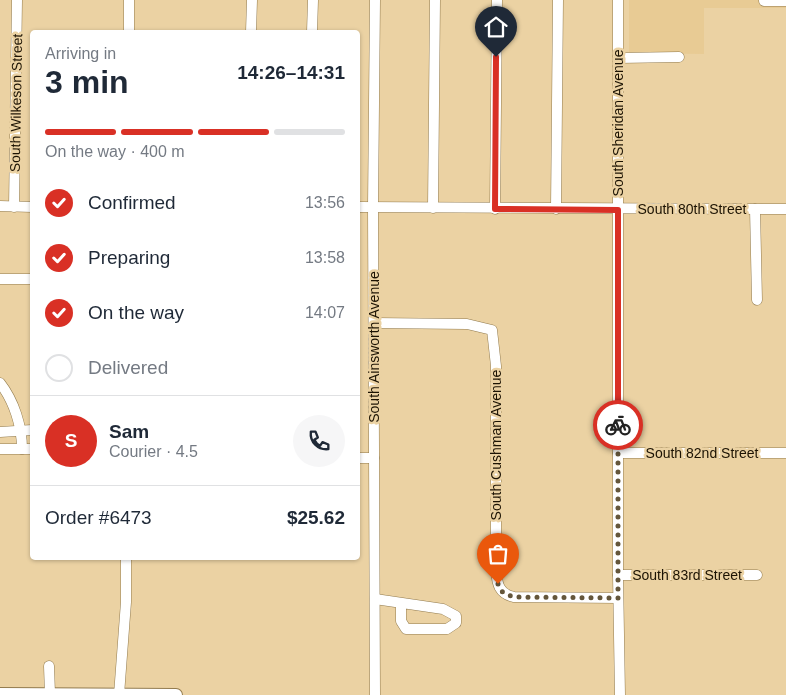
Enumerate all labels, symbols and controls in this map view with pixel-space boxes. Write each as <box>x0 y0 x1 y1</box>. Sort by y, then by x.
pin <box>475 6 517 57</box>
icon: home <box>482 13 510 41</box>
street label: South Wilkeson Street <box>7 34 25 172</box>
text: Arriving in <box>45 45 116 62</box>
street label: South Sheridan Avenue <box>610 49 626 196</box>
text: 14:26–14:31 <box>237 62 345 83</box>
text: 3 min <box>45 64 129 100</box>
text: On the way · 400 m <box>45 143 185 160</box>
icon: check <box>45 189 73 217</box>
text: Confirmed <box>88 192 176 213</box>
text: 13:56 <box>305 194 345 211</box>
street label: South 80th Street <box>638 201 747 217</box>
icon: check <box>45 244 73 272</box>
text: Preparing <box>88 247 170 268</box>
text: 13:58 <box>305 249 345 266</box>
street label: South Ainsworth Avenue <box>366 271 382 423</box>
icon: check <box>45 299 73 327</box>
text: On the way <box>88 302 184 323</box>
text: 14:07 <box>305 304 345 321</box>
text: Delivered <box>88 357 168 378</box>
street label: South Cushman Avenue <box>488 369 504 520</box>
courier <box>593 400 643 450</box>
icon: bike <box>604 411 632 439</box>
button: phone <box>293 415 345 467</box>
text: Sam <box>109 421 149 442</box>
text: S <box>65 430 77 451</box>
text: Courier · 4.5 <box>109 443 198 460</box>
street label: South 82nd Street <box>646 445 759 461</box>
text: Order #6473 <box>45 507 152 528</box>
text: $25.62 <box>287 507 345 528</box>
pin <box>477 533 519 584</box>
icon: bag <box>484 540 512 568</box>
street label: South 83rd Street <box>632 567 742 583</box>

